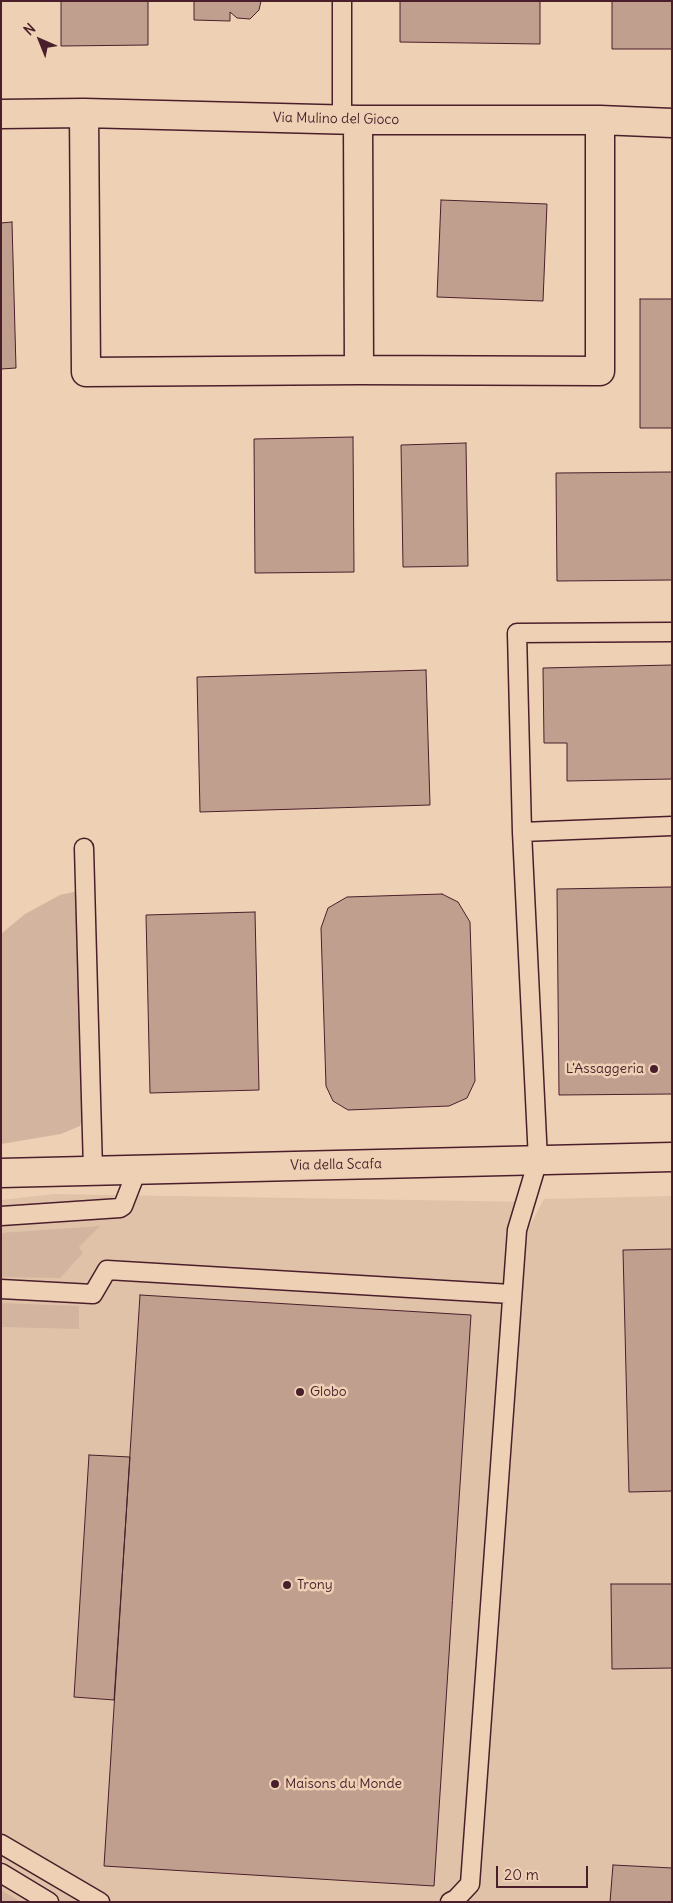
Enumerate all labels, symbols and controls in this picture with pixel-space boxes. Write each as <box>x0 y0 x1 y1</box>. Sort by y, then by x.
north arrow <box>15 15 65 65</box>
text: N <box>20 19 39 39</box>
street label: Via Mulino del Gioco <box>273 109 399 129</box>
place label: L'Assaggeria <box>566 1061 644 1077</box>
marker: L'Assaggeria <box>648 1063 660 1075</box>
street label: Via della Scafa <box>290 1156 382 1174</box>
place label: Globo <box>310 1384 347 1400</box>
marker: Globo <box>294 1386 306 1398</box>
place label: Trony <box>297 1577 333 1593</box>
marker: Trony <box>281 1579 293 1591</box>
place label: Maisons du Monde <box>285 1776 402 1792</box>
marker: Maisons du Monde <box>269 1778 281 1790</box>
scale bar <box>498 1856 590 1888</box>
text: 20 m <box>504 1865 539 1884</box>

